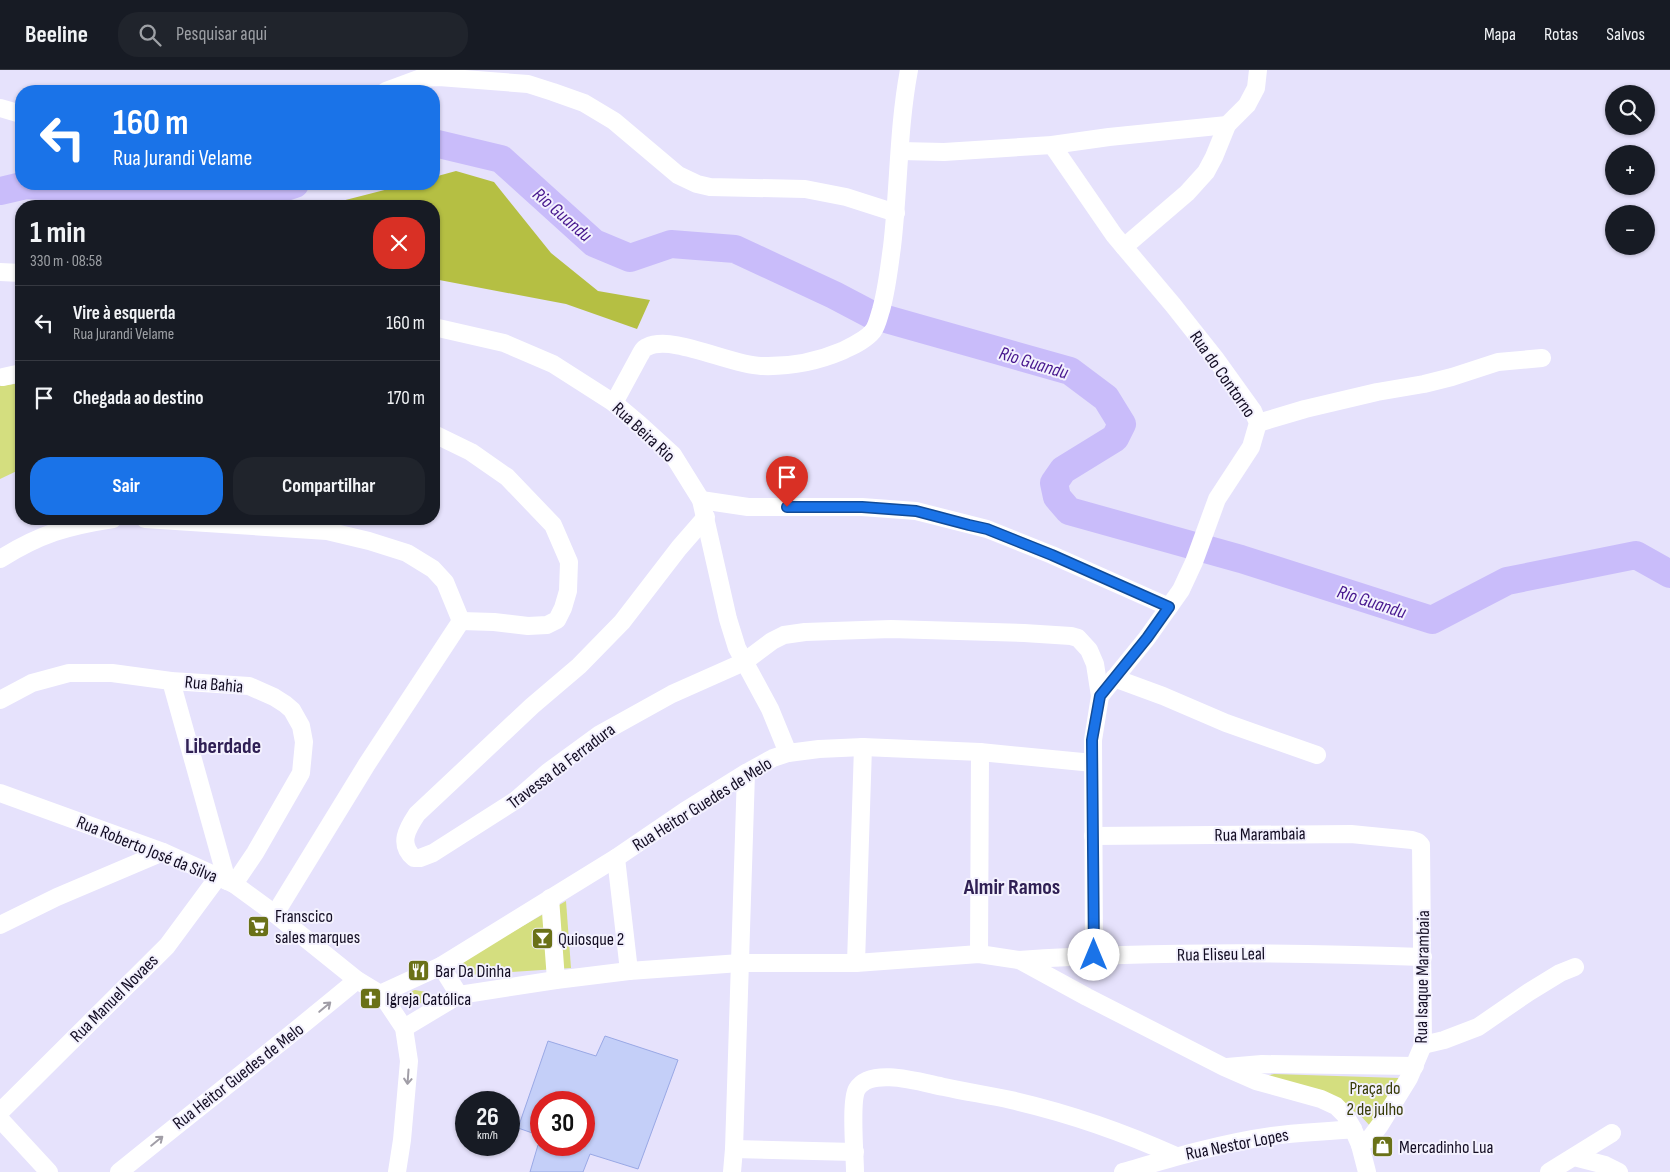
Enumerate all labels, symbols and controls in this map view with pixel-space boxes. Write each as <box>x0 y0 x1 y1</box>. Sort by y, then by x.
search box <box>118 12 468 57</box>
text: Beeline <box>25 20 88 49</box>
icon: search <box>136 21 164 49</box>
text: Pesquisar aqui <box>176 23 267 46</box>
text: Mapa <box>1484 24 1516 45</box>
text: Rotas <box>1544 24 1578 45</box>
text: Salvos <box>1606 24 1645 45</box>
map controls <box>1605 85 1655 255</box>
button: search <box>1605 85 1655 135</box>
text: 160 m <box>113 102 189 145</box>
icon: left <box>30 105 95 170</box>
text: Rua Jurandi Velame <box>113 145 252 172</box>
button: + <box>1605 145 1655 195</box>
water label: Rio Guandu <box>528 183 597 247</box>
button: − <box>1605 205 1655 255</box>
text: 1 min <box>30 215 86 251</box>
button: close <box>373 217 425 269</box>
text: 330 m · 08:58 <box>30 252 102 271</box>
text: Vire à esquerda <box>73 302 175 325</box>
icon: left <box>30 309 58 337</box>
text: 160 m <box>386 312 425 335</box>
text: Rua Jurandi Velame <box>73 325 174 344</box>
street label: Rua do Contorno <box>1185 327 1260 421</box>
water label: Rio Guandu <box>996 342 1071 385</box>
icon: arrive <box>30 384 58 412</box>
text: Chegada ao destino <box>73 387 203 410</box>
text: 170 m <box>387 387 425 410</box>
street label: Rua Beira Rio <box>608 398 679 467</box>
pin <box>766 456 808 507</box>
button: Sair <box>30 457 223 515</box>
button: Compartilhar <box>233 457 425 515</box>
icon: arrive <box>773 463 801 491</box>
water label: Rio Guandu <box>1334 581 1409 624</box>
street label: Rua Bahia <box>184 671 244 698</box>
street label: Travessa da Ferradura <box>503 719 619 814</box>
district label: Liberdade <box>185 733 261 760</box>
street label: Rua Heitor Guedes de Melo <box>629 753 776 856</box>
street label: Rua Roberto José da Silva <box>73 812 220 887</box>
street label: Rua Marambaia <box>1214 823 1306 846</box>
district label: Almir Ramos <box>963 874 1060 901</box>
place label: Franscico sales marques <box>275 906 360 948</box>
street label: Rua Isaque Marambaia <box>1411 910 1434 1044</box>
supermarket icon: Franscico sales marques <box>247 914 271 938</box>
bar icon: Quiosque 2 <box>530 927 554 951</box>
position arrow <box>1067 928 1119 980</box>
place label: Quiosque 2 <box>558 929 624 950</box>
street label: Rua Eliseu Leal <box>1177 943 1265 966</box>
street label: Rua Manuel Novaes <box>66 950 163 1047</box>
restaurant icon: Bar Da Dinha <box>407 959 431 983</box>
place label: Bar Da Dinha <box>435 961 511 982</box>
church icon: Igreja Católica <box>358 987 382 1011</box>
place label: Igreja Católica <box>386 989 471 1010</box>
one-way arrow <box>318 1002 331 1013</box>
street label: Rua Heitor Guedes de Melo <box>169 1019 308 1134</box>
one-way arrow <box>403 1068 413 1084</box>
park label: Praça do 2 de julho <box>1346 1078 1404 1120</box>
speed limit sign: 30 <box>530 1091 595 1156</box>
text: 26 <box>476 1102 499 1133</box>
street label: Rua Nestor Lopes <box>1184 1124 1290 1165</box>
text: km/h <box>477 1128 498 1143</box>
shop icon: Mercadinho Lua <box>1371 1135 1395 1159</box>
one-way arrow <box>150 1136 163 1147</box>
place label: Mercadinho Lua <box>1399 1137 1493 1158</box>

